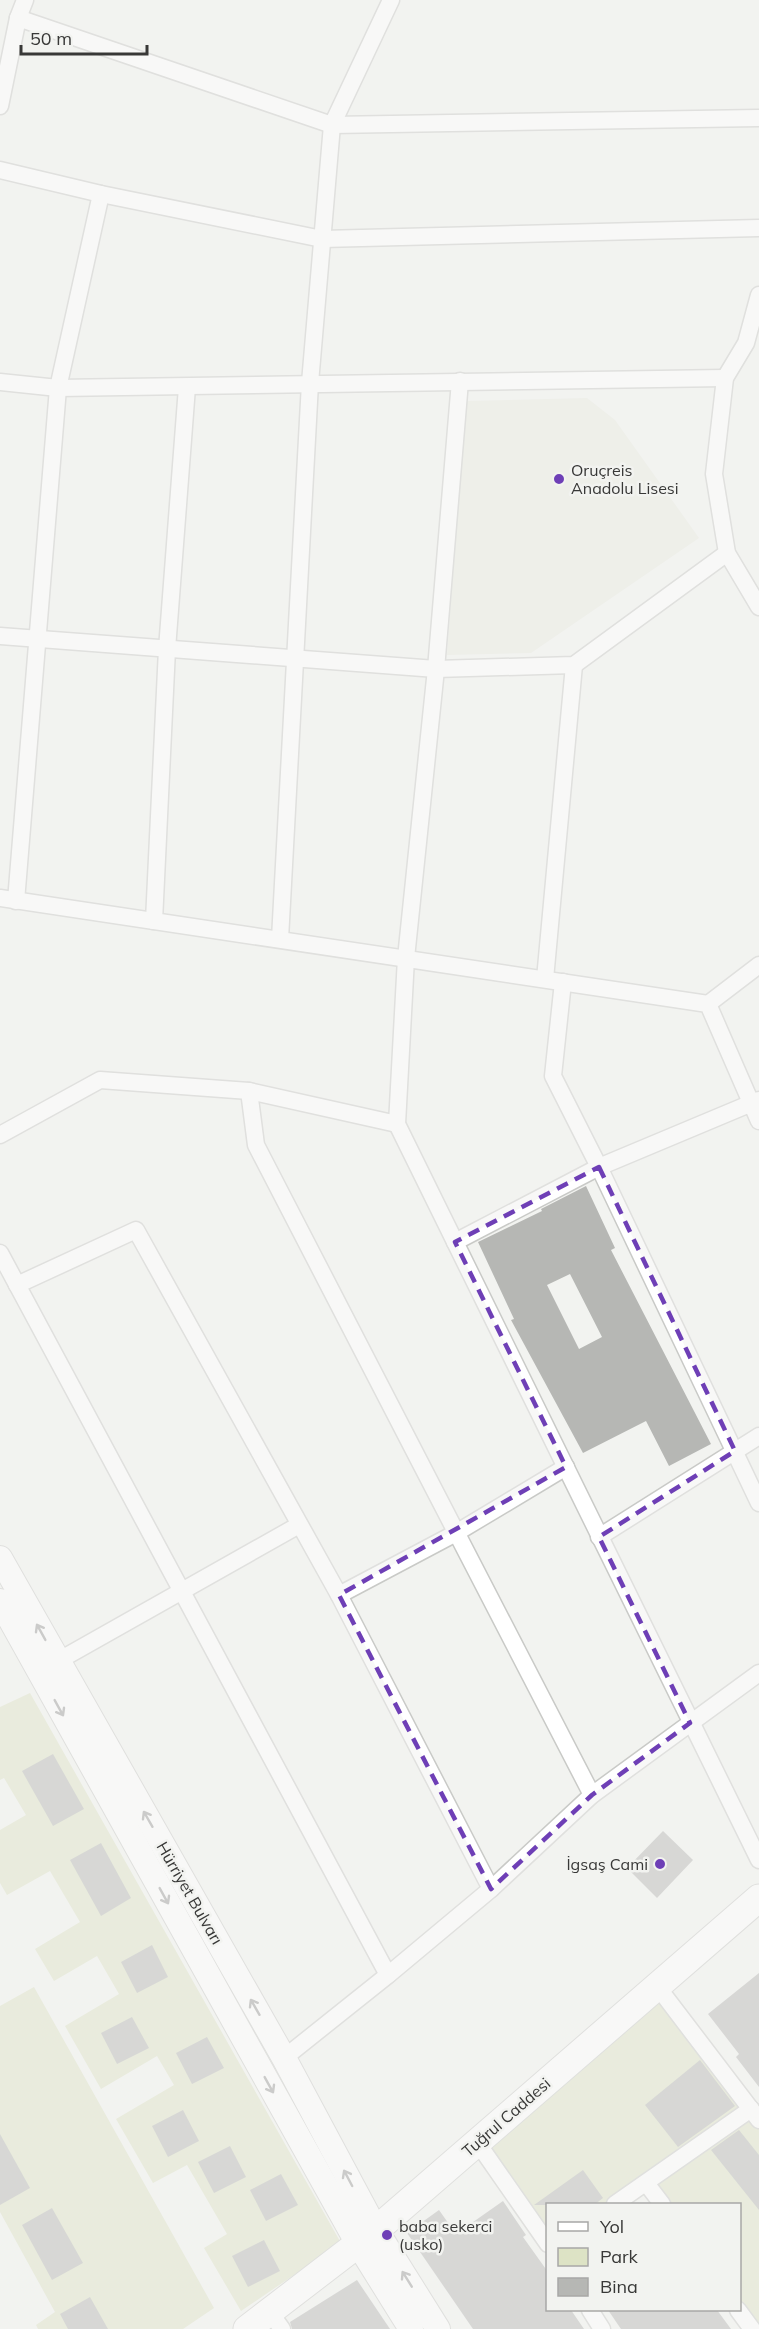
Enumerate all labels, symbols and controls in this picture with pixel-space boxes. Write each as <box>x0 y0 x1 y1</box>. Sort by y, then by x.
scale bar <box>21 18 147 56</box>
text: 50 m <box>30 27 72 50</box>
place label: Oruçreis Anadolu Lisesi <box>571 460 679 498</box>
marker: Oruçreis Anadolu Lisesi <box>552 472 566 486</box>
one-way arrow <box>35 1623 46 1641</box>
one-way arrow <box>54 1698 65 1716</box>
one-way arrow <box>141 1811 153 1828</box>
street label: Hürriyet Bulvarı <box>153 1838 227 1948</box>
place label: İgsaş Cami <box>566 1854 648 1874</box>
marker: İgsaş Cami <box>653 1857 667 1871</box>
one-way arrow <box>159 1887 170 1905</box>
one-way arrow <box>248 1999 260 2016</box>
street label: Tuğrul Caddesi <box>458 2073 554 2161</box>
one-way arrow <box>263 2076 275 2093</box>
one-way arrow <box>342 2170 354 2187</box>
legend <box>546 2203 741 2311</box>
text: Yol <box>599 2215 624 2238</box>
place label: baba sekerci (usko) <box>399 2216 492 2254</box>
marker: baba sekerci (usko) <box>380 2228 394 2242</box>
text: Park <box>600 2245 639 2268</box>
one-way arrow <box>401 2271 414 2288</box>
text: Bina <box>600 2275 638 2298</box>

